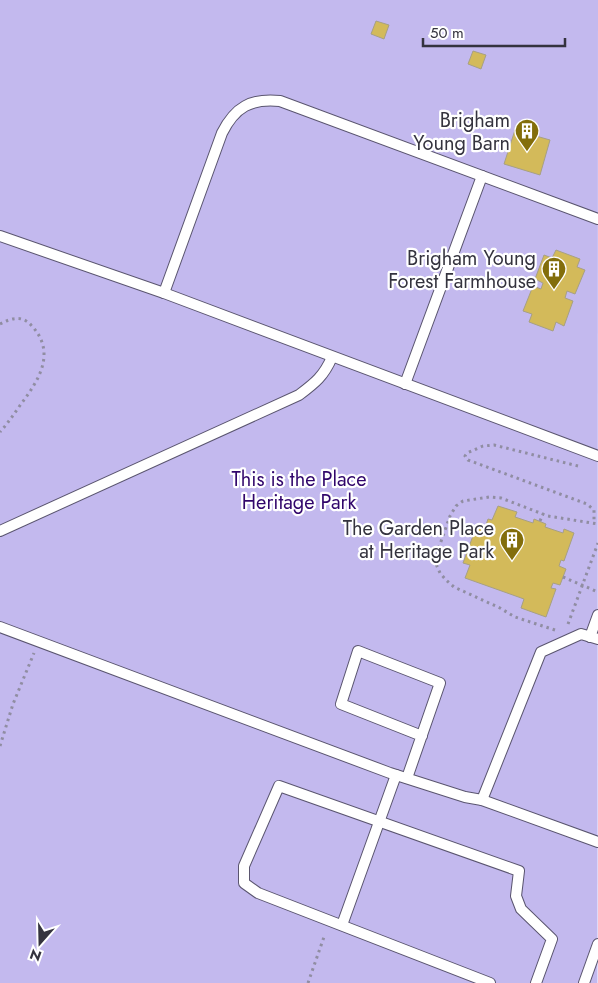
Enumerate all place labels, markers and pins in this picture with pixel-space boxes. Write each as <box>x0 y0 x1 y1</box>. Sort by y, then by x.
place label: Brigham Young Barn <box>413 106 510 158</box>
building icon: Brigham Young Barn <box>514 118 540 152</box>
place label: Brigham Young Forest Farmhouse <box>388 244 536 296</box>
building icon: Brigham Young Forest Farmhouse <box>541 256 567 290</box>
place label: The Garden Place at Heritage Park <box>343 514 494 566</box>
building icon: The Garden Place at Heritage Park <box>499 527 525 561</box>

